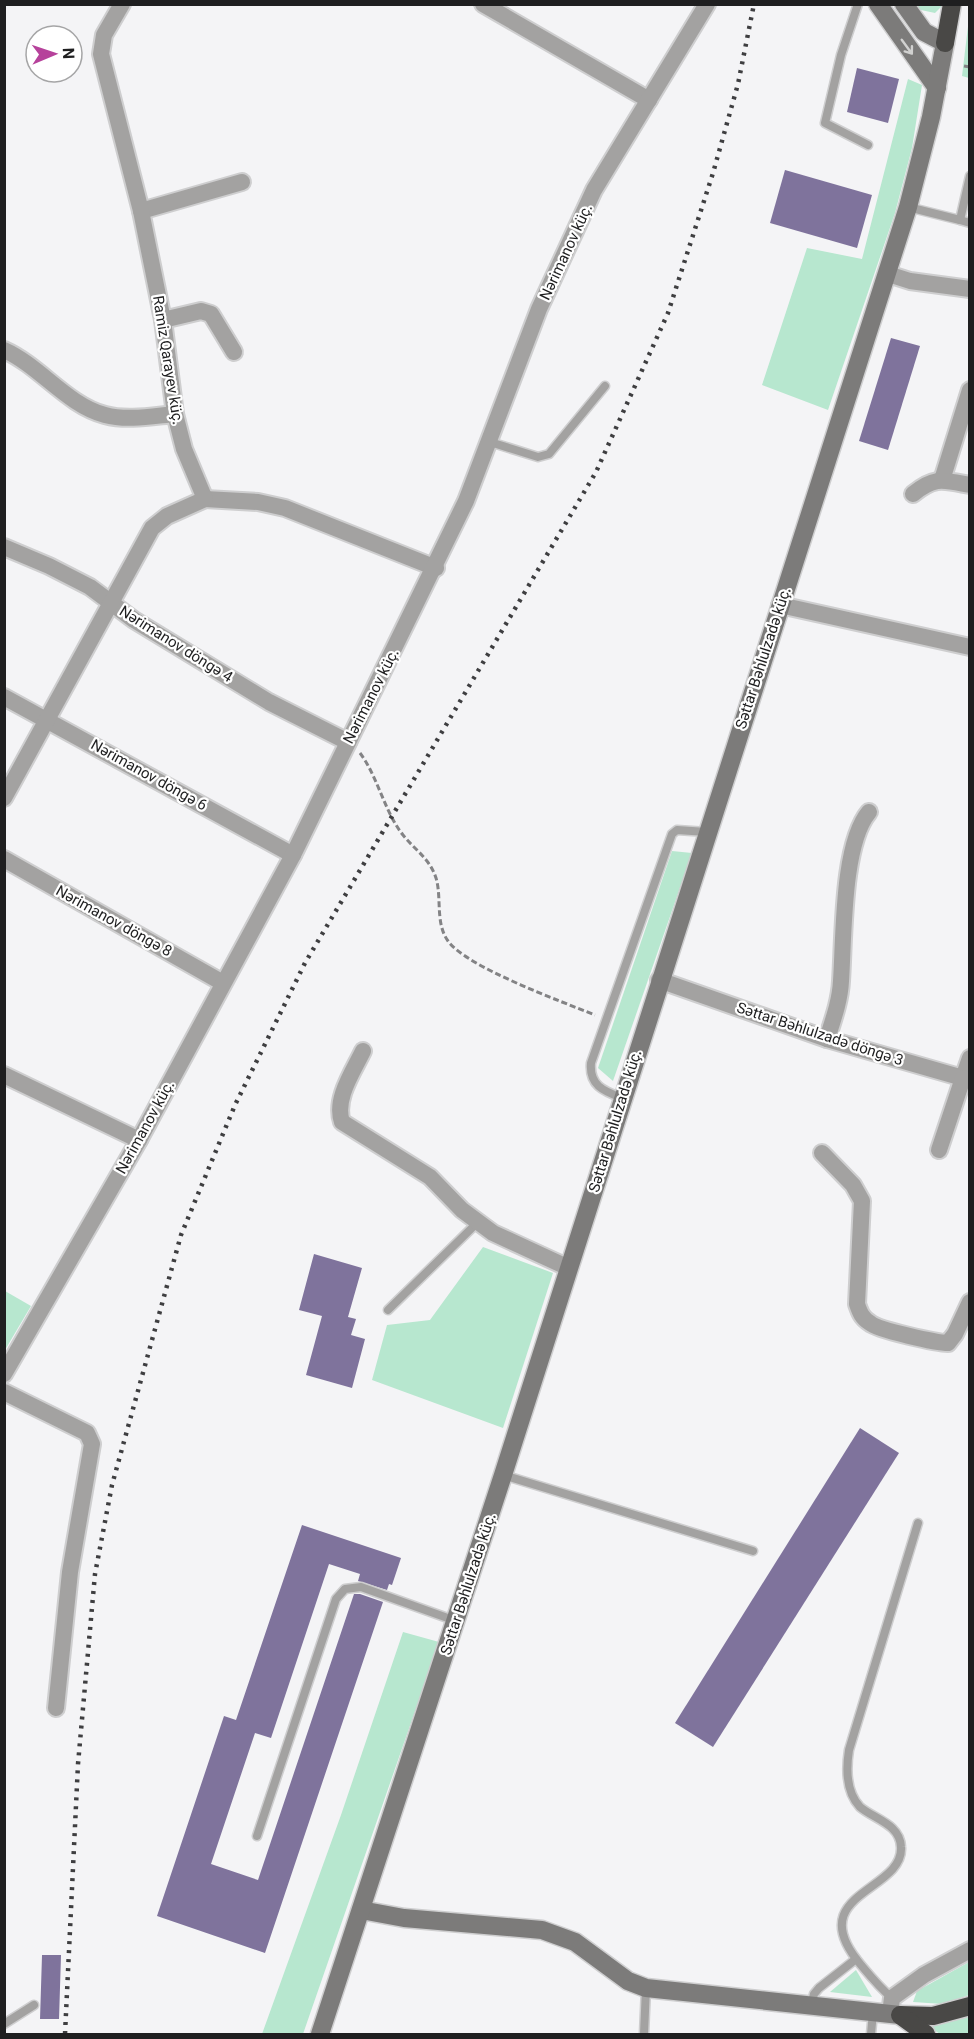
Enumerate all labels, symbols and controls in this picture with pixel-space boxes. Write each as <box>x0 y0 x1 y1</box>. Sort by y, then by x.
north arrow <box>24 24 84 84</box>
one-way arrow <box>900 38 913 54</box>
text: N <box>59 48 78 59</box>
street label: Nərimanov küç. <box>536 201 596 303</box>
street label: Ramiz Qarayev küç. <box>149 294 187 426</box>
street label: Səttar Bəhlulzadə küç. <box>732 585 794 731</box>
street label: Nərimanov döngə 4 <box>116 602 236 686</box>
street label: Nərimanov küç. <box>339 646 403 746</box>
street label: Nərimanov döngə 6 <box>88 736 210 814</box>
street label: Nərimanov döngə 8 <box>53 882 175 960</box>
street label: Səttar Bəhlulzadə döngə 3 <box>734 999 906 1069</box>
street label: Səttar Bəhlulzadə küç. <box>585 1048 645 1194</box>
street label: Nərimanov küç. <box>112 1077 178 1177</box>
street label: Səttar Bəhlulzadə küç. <box>437 1511 499 1657</box>

